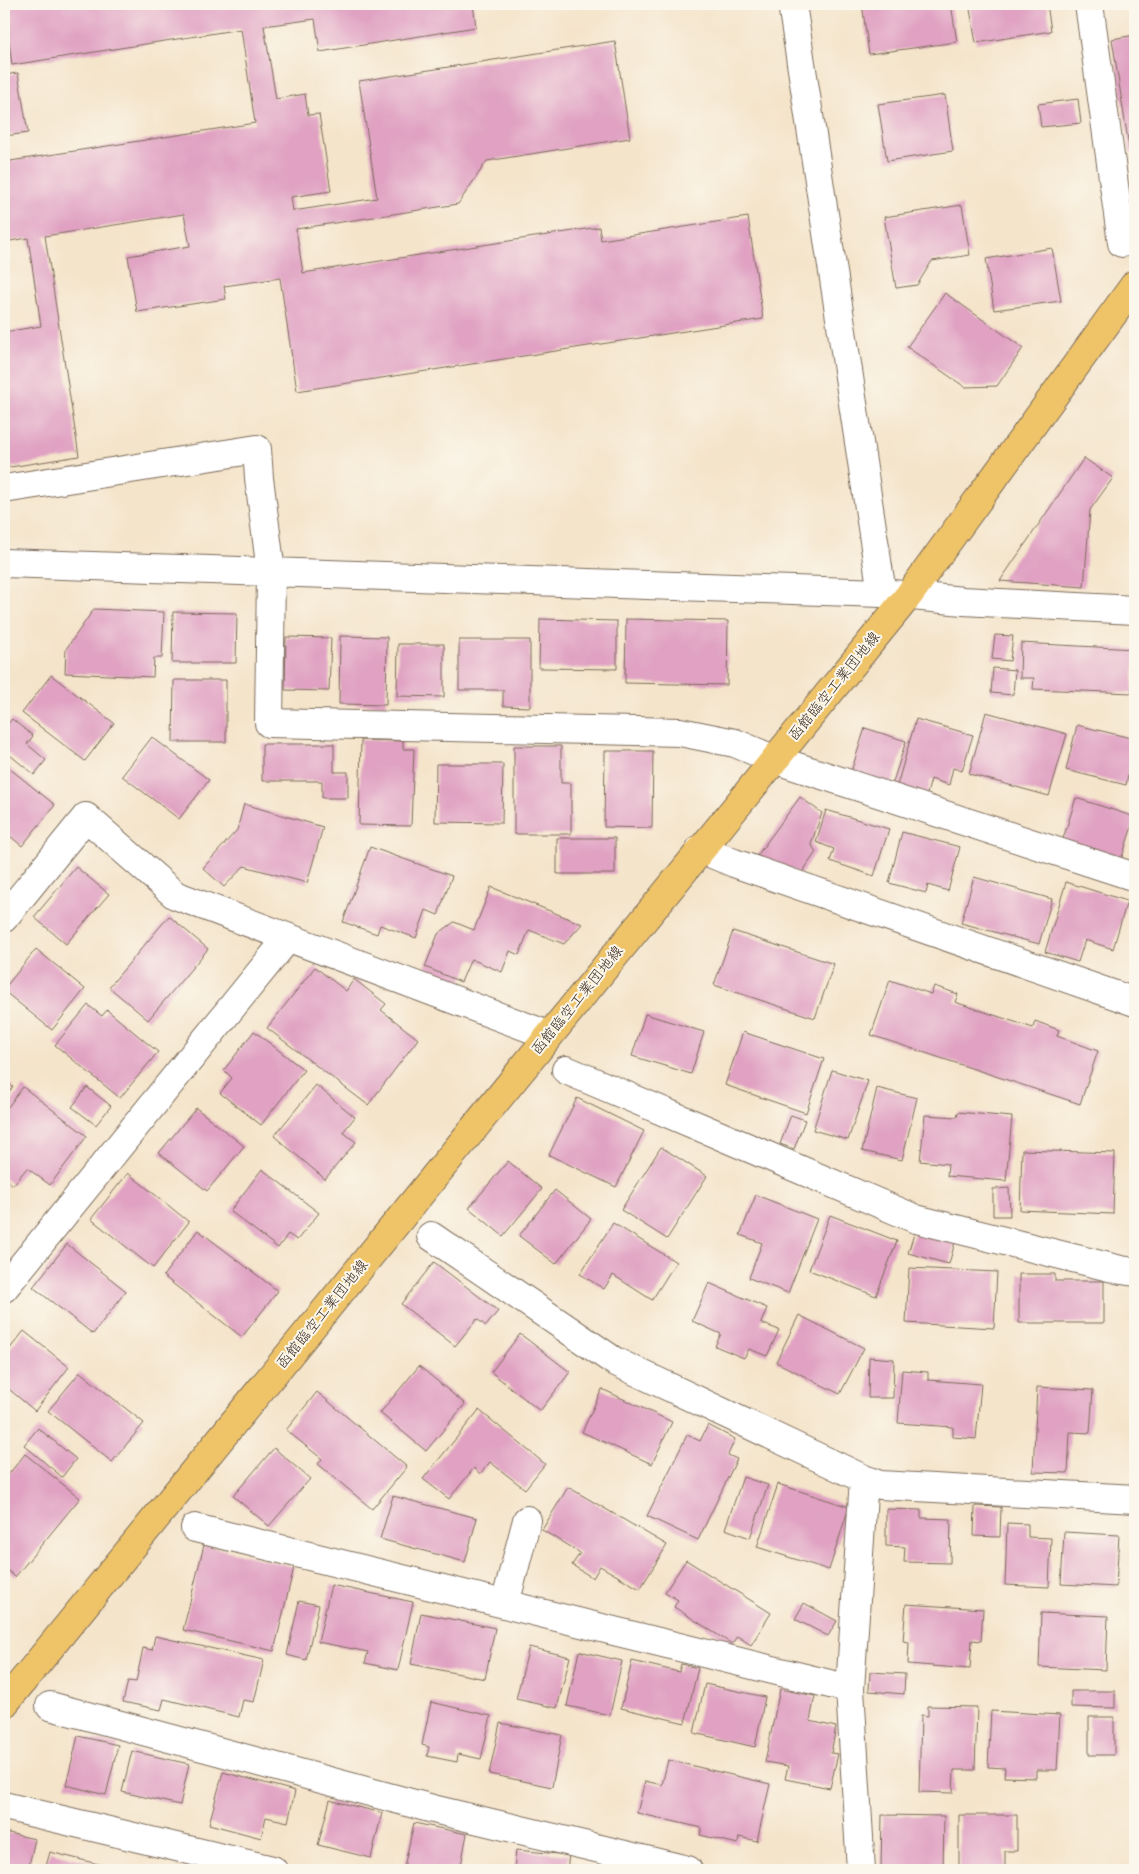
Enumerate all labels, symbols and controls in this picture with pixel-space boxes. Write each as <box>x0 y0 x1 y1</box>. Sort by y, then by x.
street label: 函館臨空工業団地線 <box>781 625 887 747</box>
street label: 函館臨空工業団地線 <box>524 939 630 1061</box>
street label: 函館臨空工業団地線 <box>269 1253 375 1375</box>

